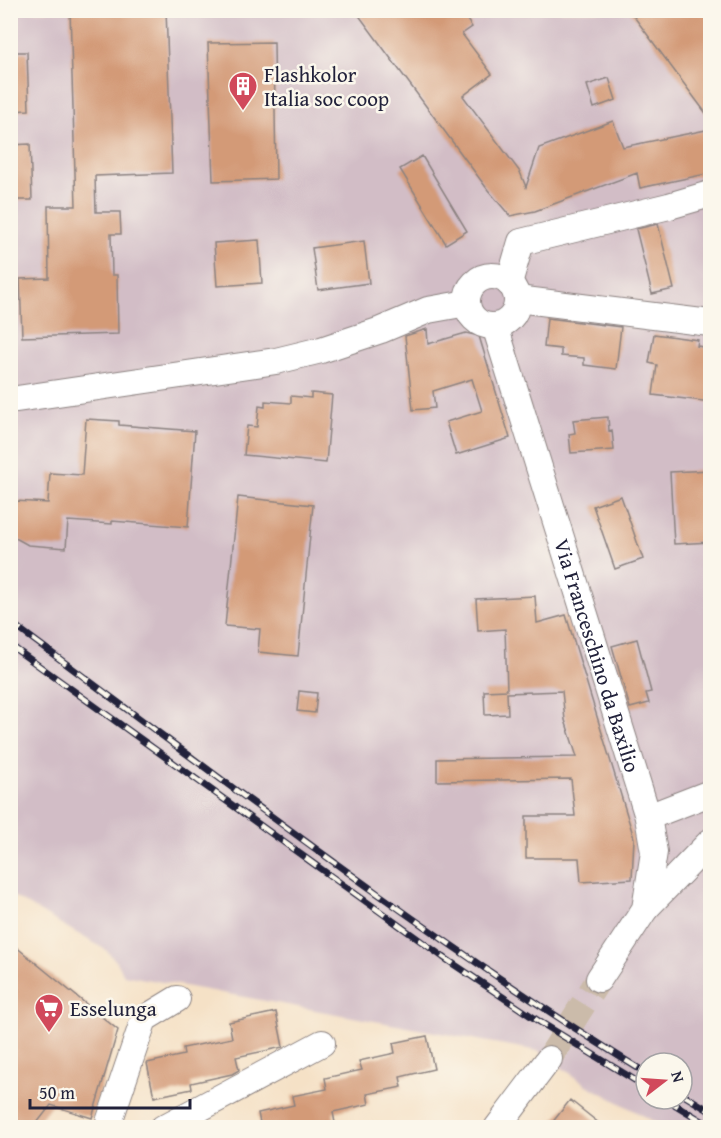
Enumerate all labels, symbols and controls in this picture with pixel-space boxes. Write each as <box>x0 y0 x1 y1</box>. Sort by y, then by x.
place label: Flashkolor Italia soc coop <box>264 59 389 114</box>
building icon: Flashkolor Italia soc coop <box>227 70 259 112</box>
street label: Via Franceschino da Baxilio <box>547 535 649 776</box>
supermarket icon: Esselunga <box>33 992 65 1034</box>
place label: Esselunga <box>70 993 157 1024</box>
north arrow <box>634 1051 694 1111</box>
text: N <box>665 1068 691 1086</box>
scale bar <box>30 1072 190 1110</box>
text: 50 m <box>39 1079 75 1106</box>

